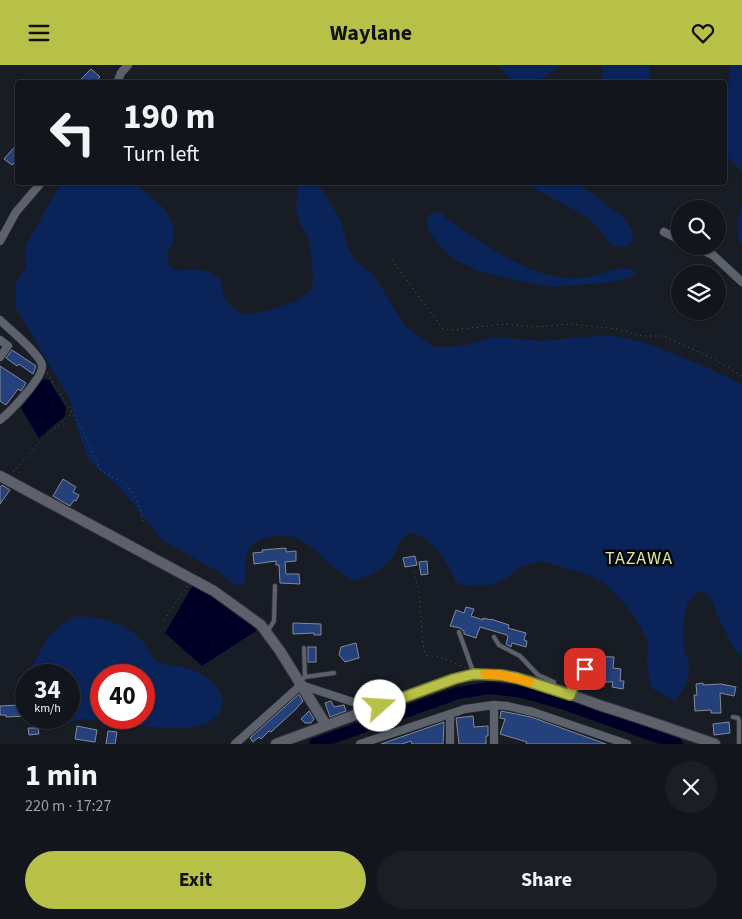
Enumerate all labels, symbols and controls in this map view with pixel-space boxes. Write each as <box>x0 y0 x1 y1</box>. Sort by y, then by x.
text: Waylane <box>330 17 412 49</box>
icon: menu <box>25 19 53 47</box>
icon: heart <box>689 19 717 47</box>
text: 190 m <box>123 92 215 142</box>
icon: left <box>40 100 105 165</box>
text: Turn left <box>123 138 199 170</box>
map controls <box>671 200 726 320</box>
button: search <box>671 200 726 255</box>
button: layers <box>671 265 726 320</box>
district label: TAZAWA <box>605 546 673 571</box>
pin <box>564 648 606 690</box>
icon: arrive <box>571 655 599 683</box>
speed limit sign: 40 <box>90 664 155 729</box>
text: 34 <box>34 672 61 708</box>
position arrow <box>353 679 405 731</box>
text: km/h <box>34 700 61 717</box>
text: 1 min <box>25 754 98 797</box>
button: close <box>665 761 717 813</box>
text: 220 m · 17:27 <box>25 795 112 817</box>
button: Exit <box>25 851 366 909</box>
button: Share <box>376 851 717 909</box>

